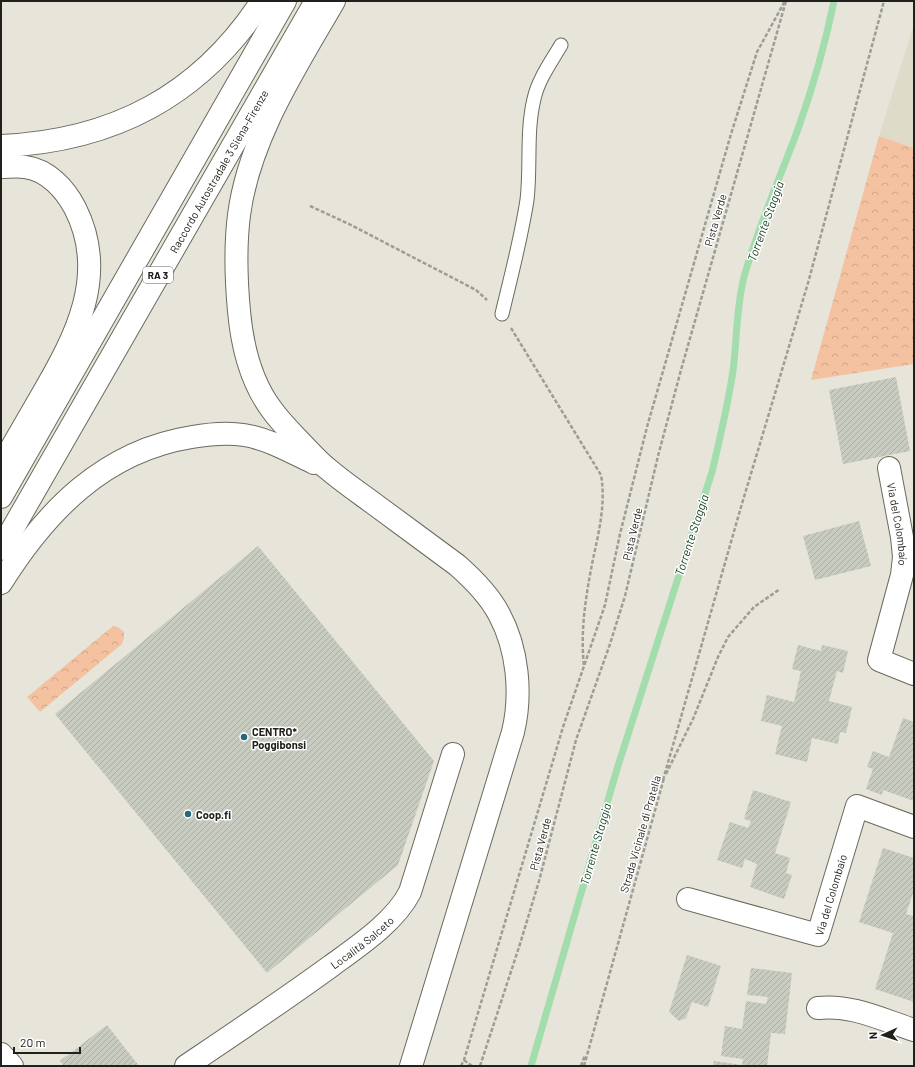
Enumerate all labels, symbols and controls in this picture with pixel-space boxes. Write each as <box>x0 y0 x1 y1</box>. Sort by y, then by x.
street label: Raccordo Autostradale 3 Siena-Firenze <box>166 87 270 255</box>
water label: Torrente Staggia <box>744 179 786 263</box>
street label: Pista Verde <box>701 192 729 248</box>
road number: RA 3 <box>143 267 173 283</box>
street label: Via del Colombaio <box>885 481 910 567</box>
water label: Torrente Staggia <box>671 493 711 577</box>
street label: Pista Verde <box>620 506 644 562</box>
place label: CENTRO* Poggibonsi <box>252 725 306 751</box>
marker: CENTRO* Poggibonsi <box>239 732 249 742</box>
street label: Strada Vicinale di Pratella <box>617 774 663 894</box>
water label: Torrente Staggia <box>577 801 613 887</box>
place label: Coop.fi <box>196 808 231 821</box>
marker: Coop.fi <box>183 809 193 819</box>
street label: Pista Verde <box>527 816 553 872</box>
street label: Via del Colombaio <box>812 852 849 937</box>
street label: Località Salceto <box>328 913 396 971</box>
north arrow <box>863 1015 903 1055</box>
scale bar <box>14 1029 80 1055</box>
text: N <box>866 1032 879 1040</box>
text: 20 m <box>20 1035 46 1049</box>

